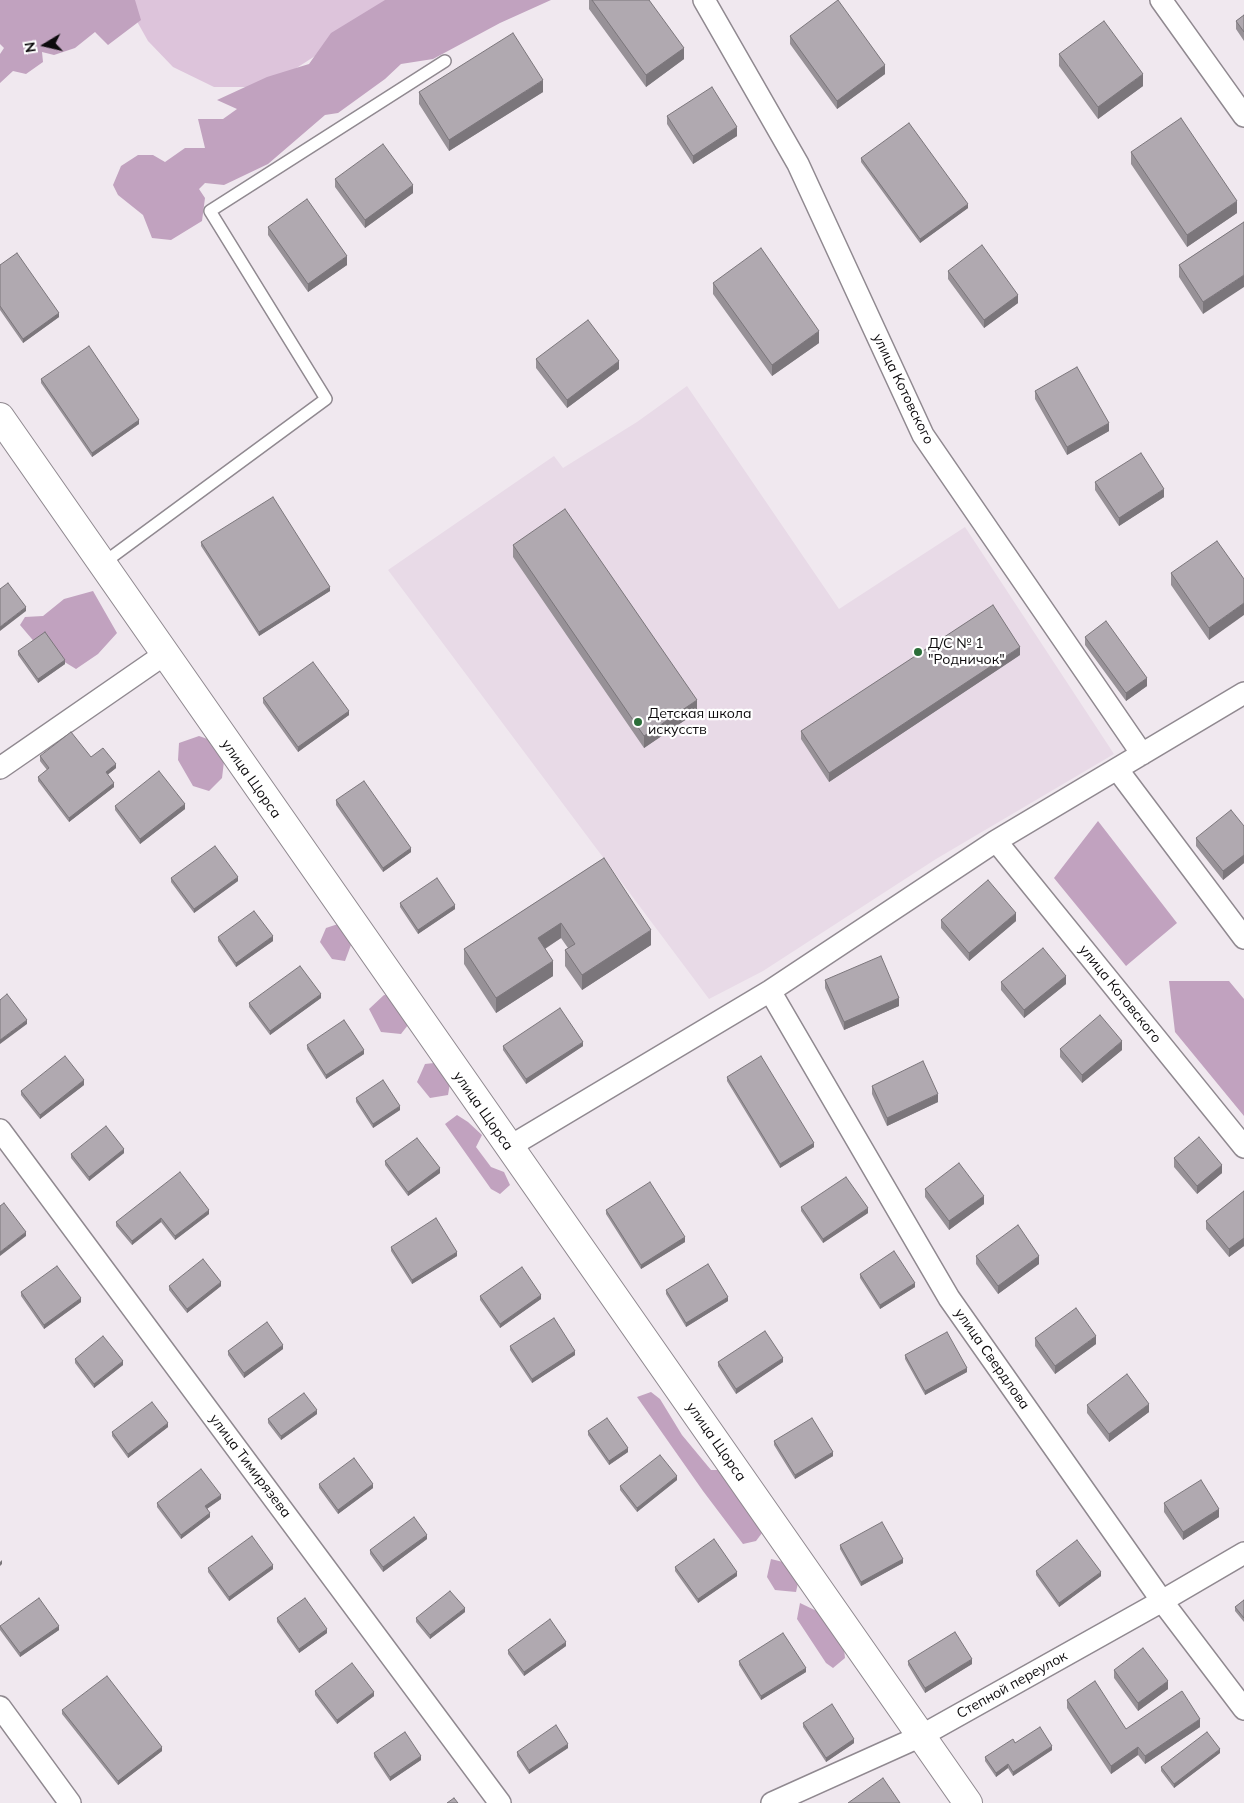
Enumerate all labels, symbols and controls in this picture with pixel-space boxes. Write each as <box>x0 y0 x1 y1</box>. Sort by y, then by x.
north arrow <box>20 20 70 70</box>
text: N <box>20 41 40 54</box>
street label: улица Котовского <box>869 331 937 447</box>
place label: Д/С № 1 "Родничок" <box>928 636 1005 669</box>
marker: Д/С № 1 "Родничок" <box>912 646 924 658</box>
place label: Детская школа искусств <box>648 706 752 739</box>
marker: Детская школа искусств <box>632 716 644 728</box>
street label: улица Щорса <box>218 736 284 822</box>
street label: улица Котовского <box>1075 942 1165 1046</box>
street label: улица Щорса <box>450 1068 516 1154</box>
street label: улица Свердлова <box>951 1305 1033 1413</box>
street label: улица Щорса <box>683 1399 749 1485</box>
street label: улица Тимирязева <box>206 1411 294 1521</box>
street label: Степной переулок <box>954 1648 1070 1722</box>

